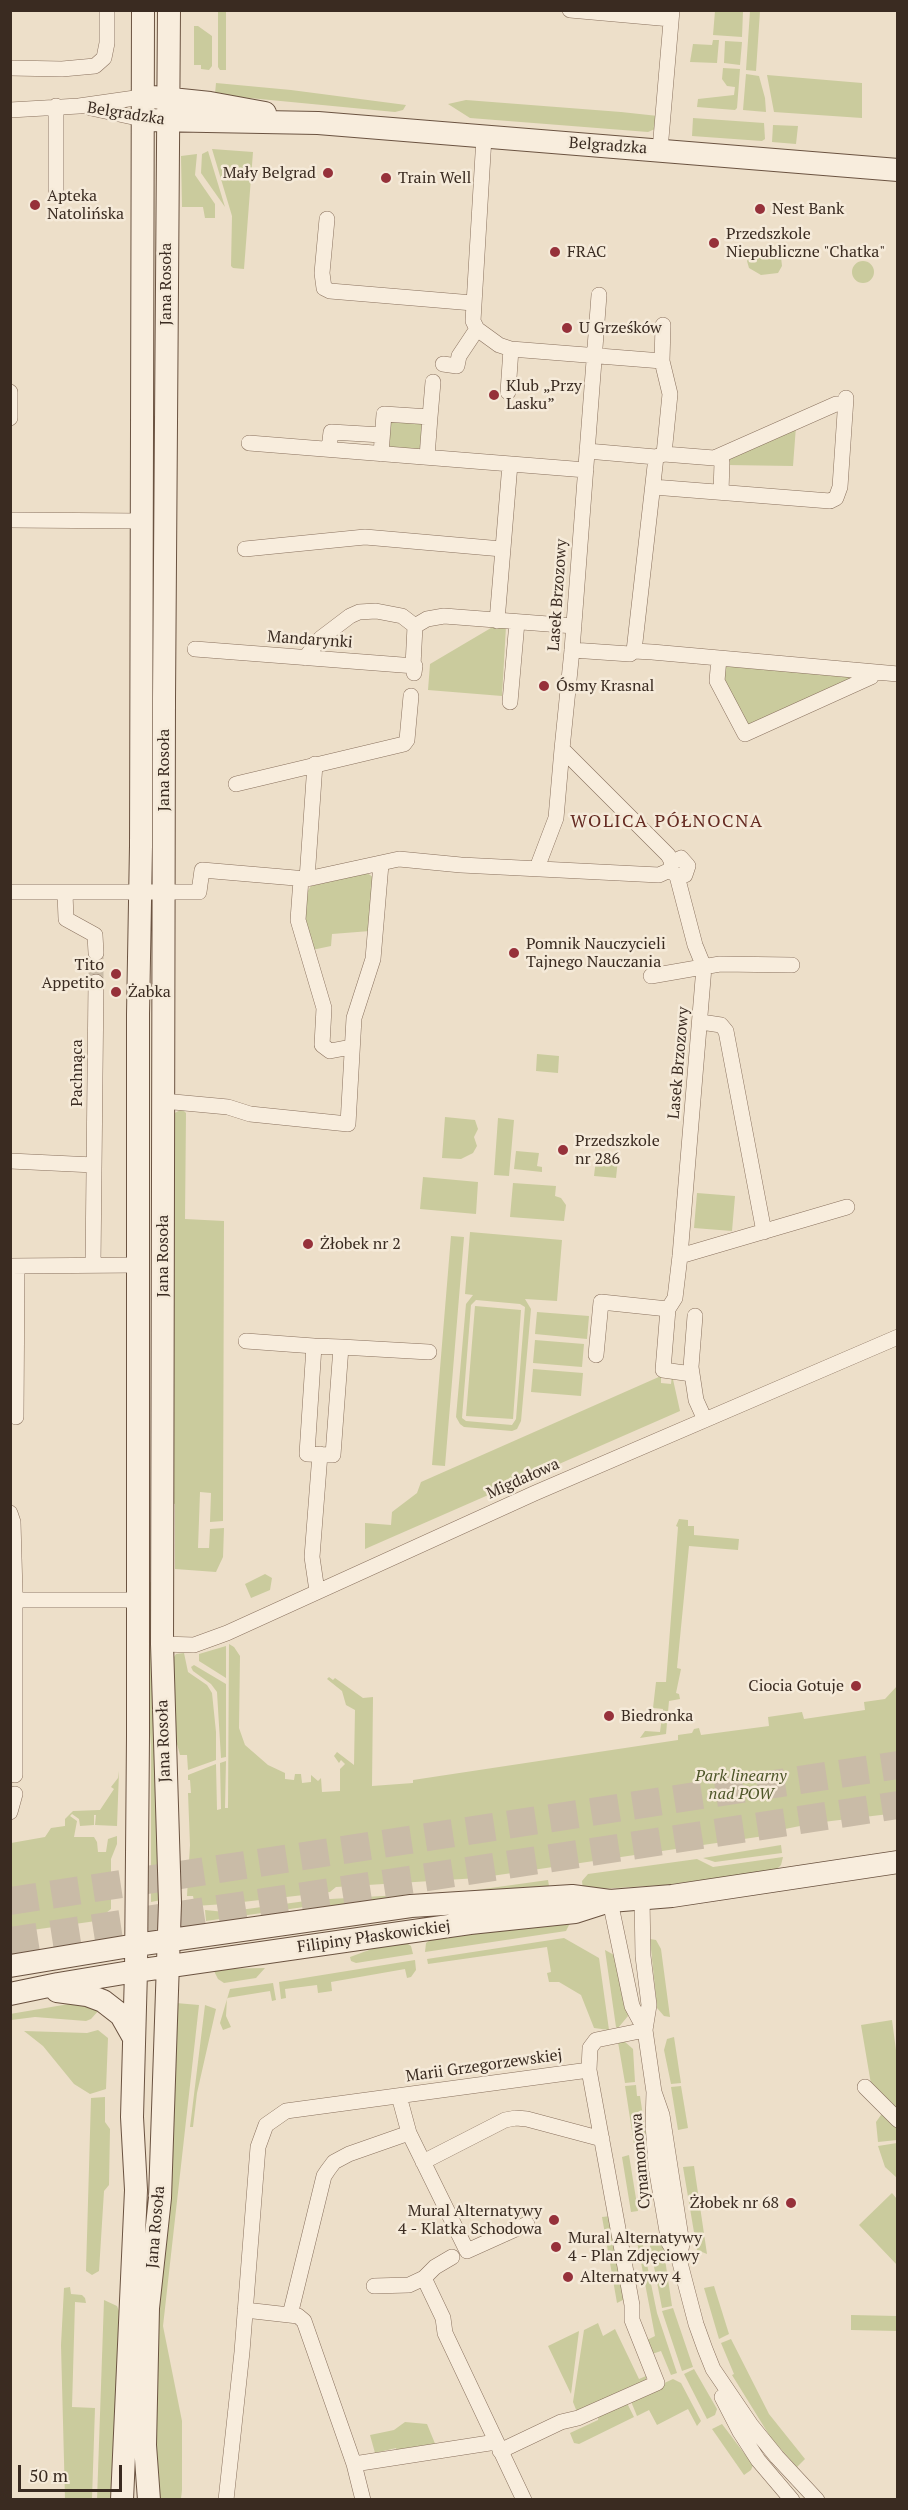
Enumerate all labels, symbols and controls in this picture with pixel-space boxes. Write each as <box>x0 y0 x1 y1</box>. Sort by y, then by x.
street label: Belgradzka <box>86 98 166 130</box>
street label: Belgradzka <box>568 134 648 158</box>
place label: Mały Belgrad <box>223 163 316 183</box>
marker: Mały Belgrad <box>321 166 335 180</box>
place label: Train Well <box>398 168 471 188</box>
marker: Train Well <box>379 171 393 185</box>
place label: Apteka Natolińska <box>47 186 124 224</box>
marker: Apteka Natolińska <box>28 198 42 212</box>
place label: Nest Bank <box>772 199 844 219</box>
marker: Nest Bank <box>753 202 767 216</box>
place label: Przedszkole Niepubliczne "Chatka" <box>726 224 885 262</box>
marker: Przedszkole Niepubliczne "Chatka" <box>707 236 721 250</box>
place label: FRAC <box>567 242 606 262</box>
street label: Jana Rosoła <box>156 243 176 325</box>
marker: FRAC <box>548 245 562 259</box>
place label: U Grześków <box>579 318 662 338</box>
marker: U Grześków <box>560 321 574 335</box>
place label: Klub „Przy Lasku” <box>506 376 582 414</box>
marker: Klub „Przy Lasku” <box>487 388 501 402</box>
street label: Lasek Brzozowy <box>544 538 572 652</box>
street label: Mandarynki <box>267 627 353 653</box>
place label: Ósmy Krasnal <box>556 676 654 696</box>
marker: Ósmy Krasnal <box>537 679 551 693</box>
street label: Jana Rosoła <box>154 729 174 811</box>
district label: WOLICA PÓŁNOCNA <box>570 811 764 833</box>
place label: Pomnik Nauczycieli Tajnego Nauczania <box>526 934 666 972</box>
marker: Pomnik Nauczycieli Tajnego Nauczania <box>507 946 521 960</box>
place label: Tito Appetito <box>41 955 104 993</box>
marker: Tito Appetito <box>109 967 123 981</box>
place label: Żabka <box>128 982 171 1002</box>
marker: Żabka <box>109 985 123 999</box>
street label: Lasek Brzozowy <box>665 1006 693 1120</box>
street label: Pachnąca <box>67 1039 87 1107</box>
place label: Przedszkole nr 286 <box>575 1131 660 1169</box>
marker: Przedszkole nr 286 <box>556 1143 570 1157</box>
street label: Jana Rosoła <box>153 1215 173 1297</box>
place label: Żłobek nr 2 <box>320 1234 401 1254</box>
marker: Żłobek nr 2 <box>301 1237 315 1251</box>
street label: Migdałowa <box>484 1454 562 1504</box>
place label: Ciocia Gotuje <box>748 1676 844 1696</box>
marker: Ciocia Gotuje <box>849 1679 863 1693</box>
street label: Jana Rosoła <box>153 1699 175 1783</box>
place label: Biedronka <box>621 1706 693 1726</box>
marker: Biedronka <box>602 1709 616 1723</box>
park label: Park linearny nad POW <box>695 1766 787 1804</box>
street label: Filipiny Płaskowickiej <box>296 1917 452 1957</box>
street label: Marii Grzegorzewskiej <box>405 2046 563 2086</box>
street label: Cynamonowa <box>627 2112 655 2210</box>
street label: Jana Rosoła <box>143 2185 169 2269</box>
place label: Żłobek nr 68 <box>690 2193 779 2213</box>
marker: Żłobek nr 68 <box>784 2196 798 2210</box>
place label: Mural Alternatywy 4 - Klatka Schodowa <box>398 2201 542 2239</box>
marker: Mural Alternatywy 4 - Klatka Schodowa <box>547 2213 561 2227</box>
place label: Mural Alternatywy 4 - Plan Zdjęciowy <box>568 2228 702 2266</box>
marker: Mural Alternatywy 4 - Plan Zdjęciowy <box>549 2240 563 2254</box>
place label: Alternatywy 4 <box>580 2267 681 2287</box>
marker: Alternatywy 4 <box>561 2270 575 2284</box>
scale bar <box>21 2453 124 2491</box>
text: 50 m <box>29 2463 68 2487</box>

